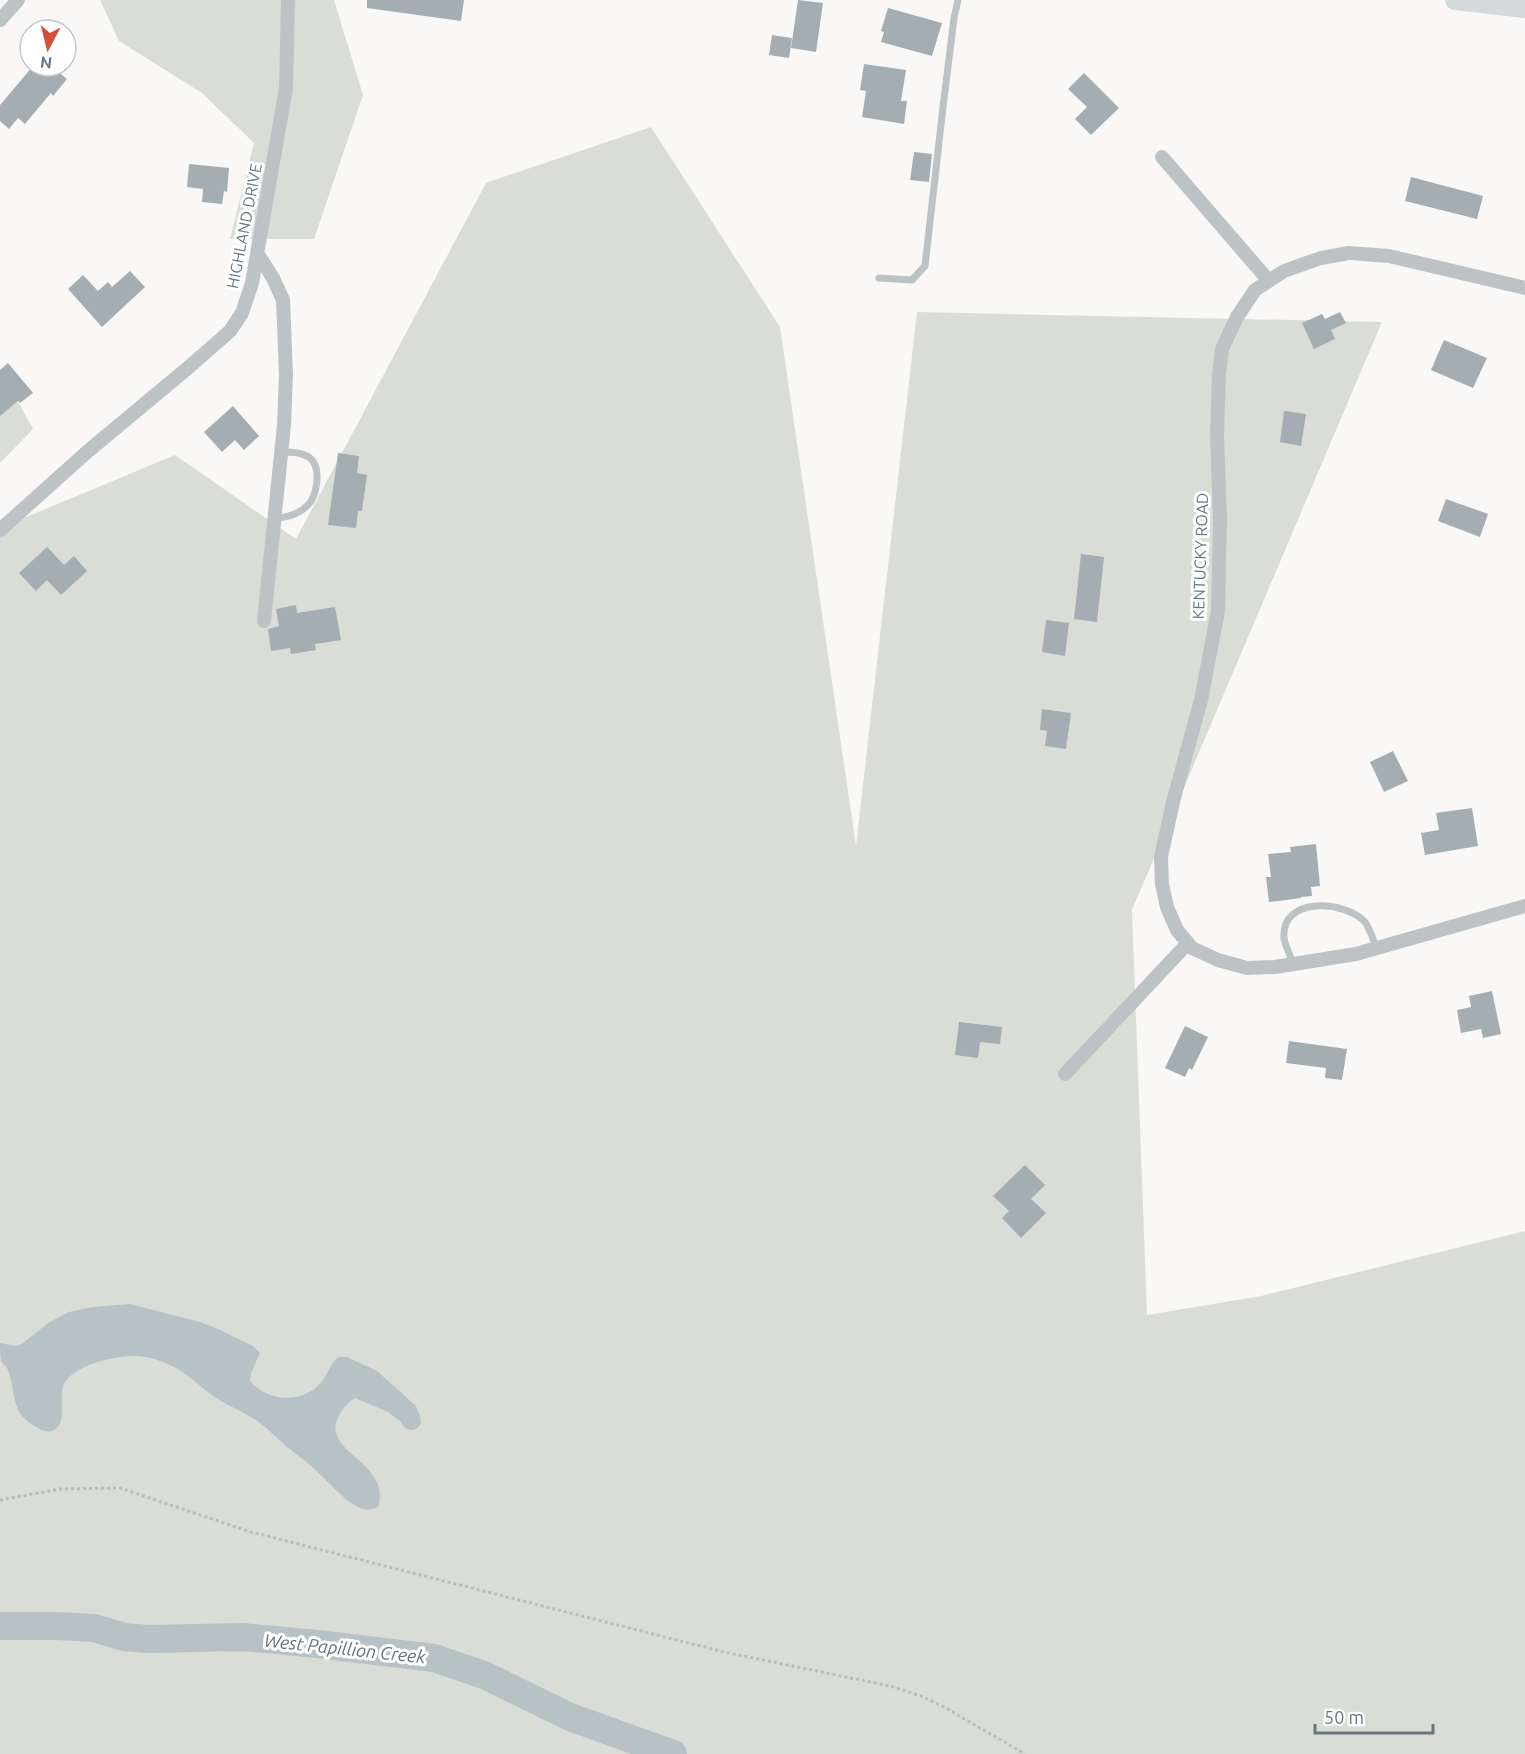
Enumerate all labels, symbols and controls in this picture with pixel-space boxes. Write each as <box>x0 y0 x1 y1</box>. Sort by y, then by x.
north arrow <box>18 18 78 78</box>
text: N <box>39 53 53 73</box>
street label: HIGHLAND DRIVE <box>223 162 265 290</box>
street label: KENTUCKY ROAD <box>1189 492 1211 620</box>
water label: West Papillion Creek <box>263 1630 427 1666</box>
scale bar <box>1315 1697 1434 1735</box>
text: 50 m <box>1324 1707 1364 1727</box>

